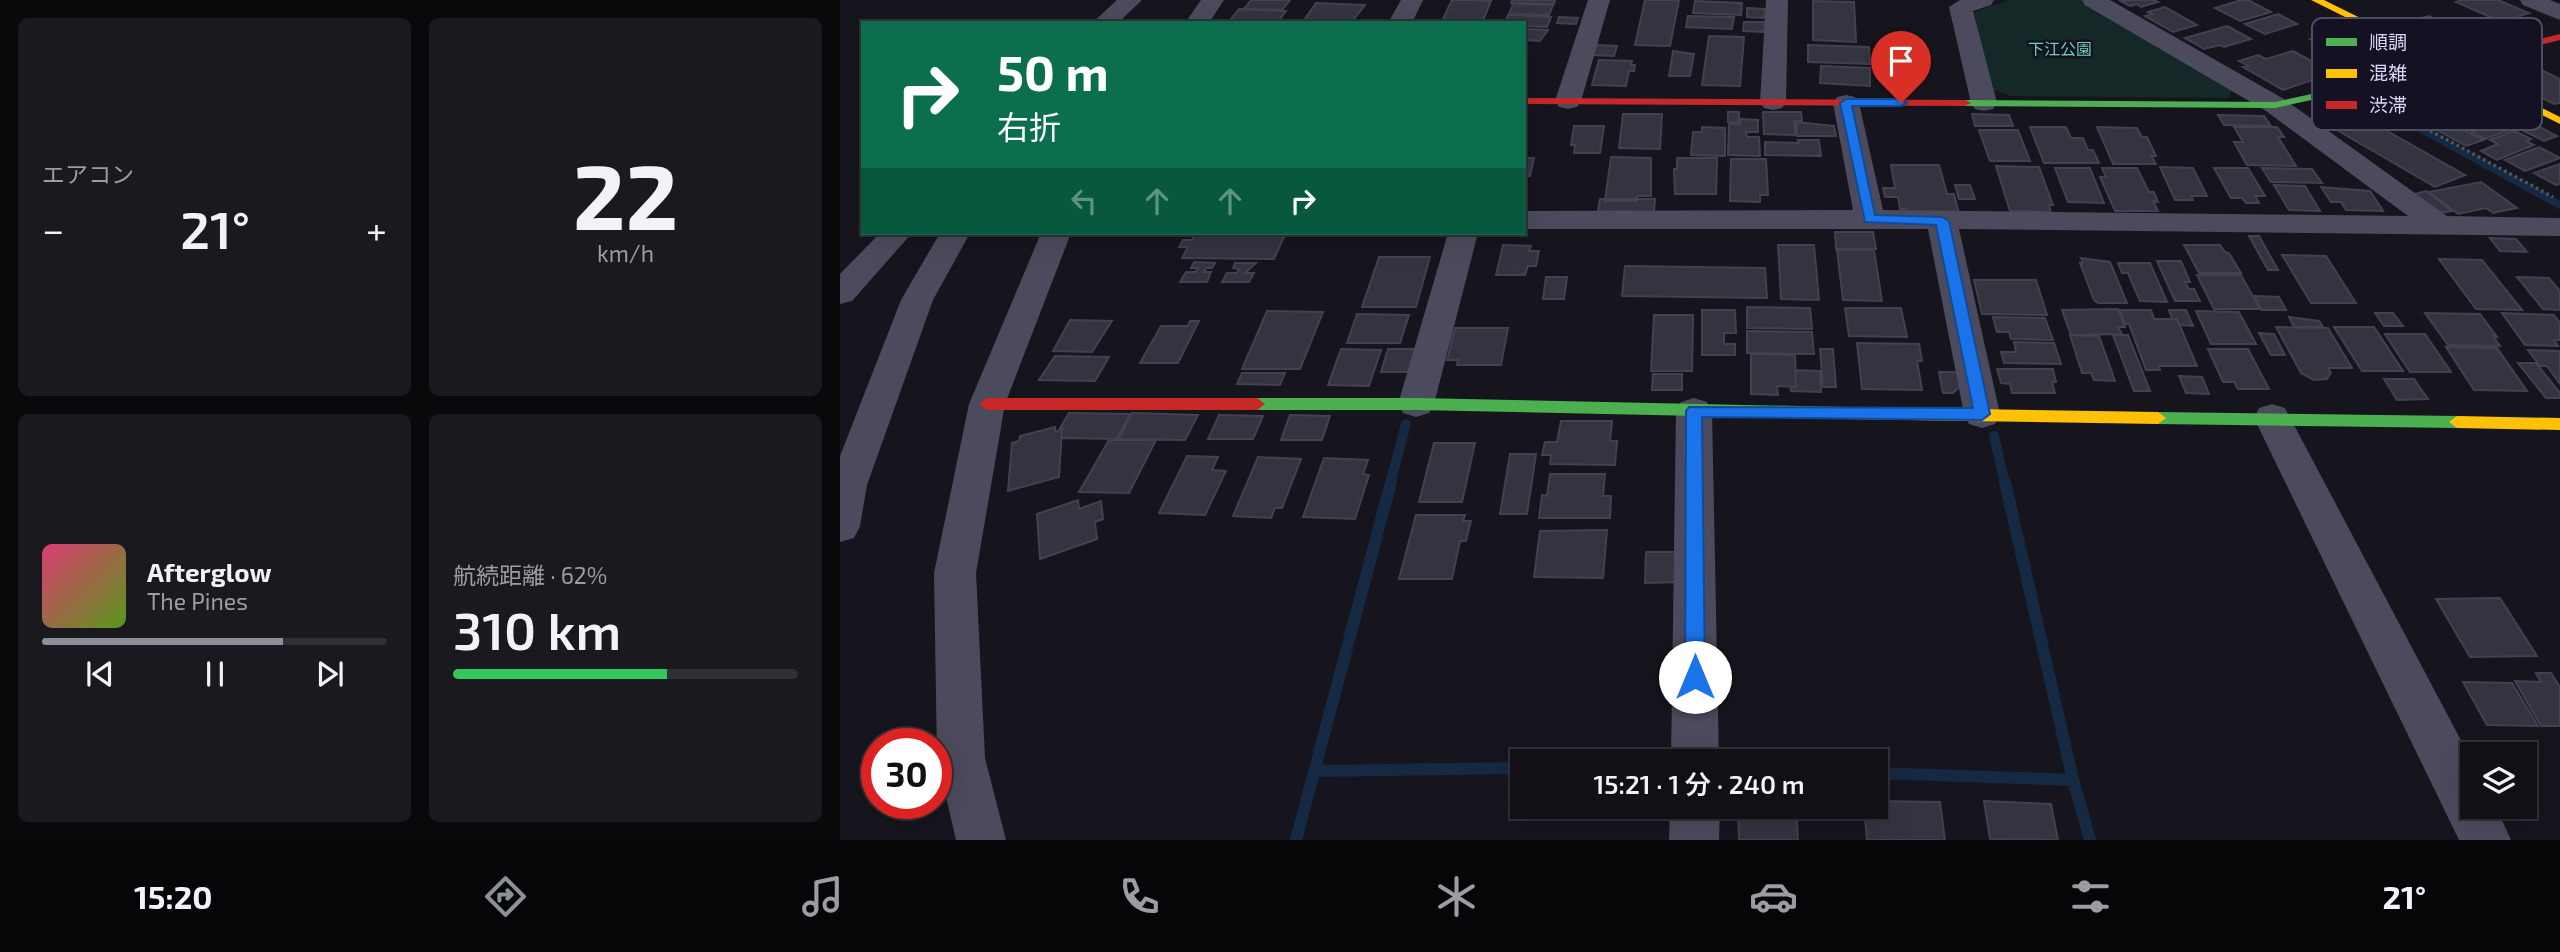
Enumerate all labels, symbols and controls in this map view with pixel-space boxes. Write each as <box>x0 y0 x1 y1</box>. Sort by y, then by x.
legend <box>2312 18 2542 130</box>
text: 順調 <box>2369 30 2407 53</box>
pin <box>1871 31 1931 103</box>
park label: 下江公園 <box>2028 39 2092 58</box>
text: 50 m <box>997 42 1109 101</box>
icon: arrive <box>1882 42 1920 80</box>
icon: right <box>882 49 973 140</box>
text: 混雑 <box>2369 61 2407 84</box>
text: 渋滞 <box>2369 93 2407 116</box>
text: 右折 <box>997 107 1061 145</box>
text: 22 <box>573 139 678 248</box>
text: エアコン <box>42 160 134 188</box>
icon: left <box>1065 182 1103 220</box>
icon: ahead <box>1138 182 1176 220</box>
icon: ahead <box>1211 182 1249 220</box>
icon: right <box>1284 182 1322 220</box>
text: 21° <box>180 197 250 259</box>
text: − <box>42 206 64 252</box>
text: + <box>366 206 387 252</box>
text: km/h <box>597 239 654 267</box>
text: Afterglow <box>147 556 272 587</box>
text: 航続距離 · 62% <box>453 561 607 589</box>
text: The Pines <box>147 587 248 615</box>
text: 310 km <box>453 598 621 660</box>
position arrow <box>1658 640 1732 714</box>
icon: previous <box>81 655 119 693</box>
icon: pause <box>196 655 234 693</box>
icon: next <box>311 655 349 693</box>
speed limit sign: 30 <box>861 728 952 819</box>
map controls <box>2460 742 2537 819</box>
button: layers <box>2460 742 2537 819</box>
text: 15:21 · 1 分 · 240 m <box>1593 768 1805 799</box>
icon: directions <box>481 872 530 921</box>
icon: music <box>798 872 847 921</box>
icon: phone <box>1115 872 1164 921</box>
icon: climate <box>1432 872 1481 921</box>
icon: car <box>1749 872 1798 921</box>
icon: filters <box>2066 872 2115 921</box>
text: 15:20 <box>134 877 213 915</box>
text: 21° <box>2383 877 2426 915</box>

